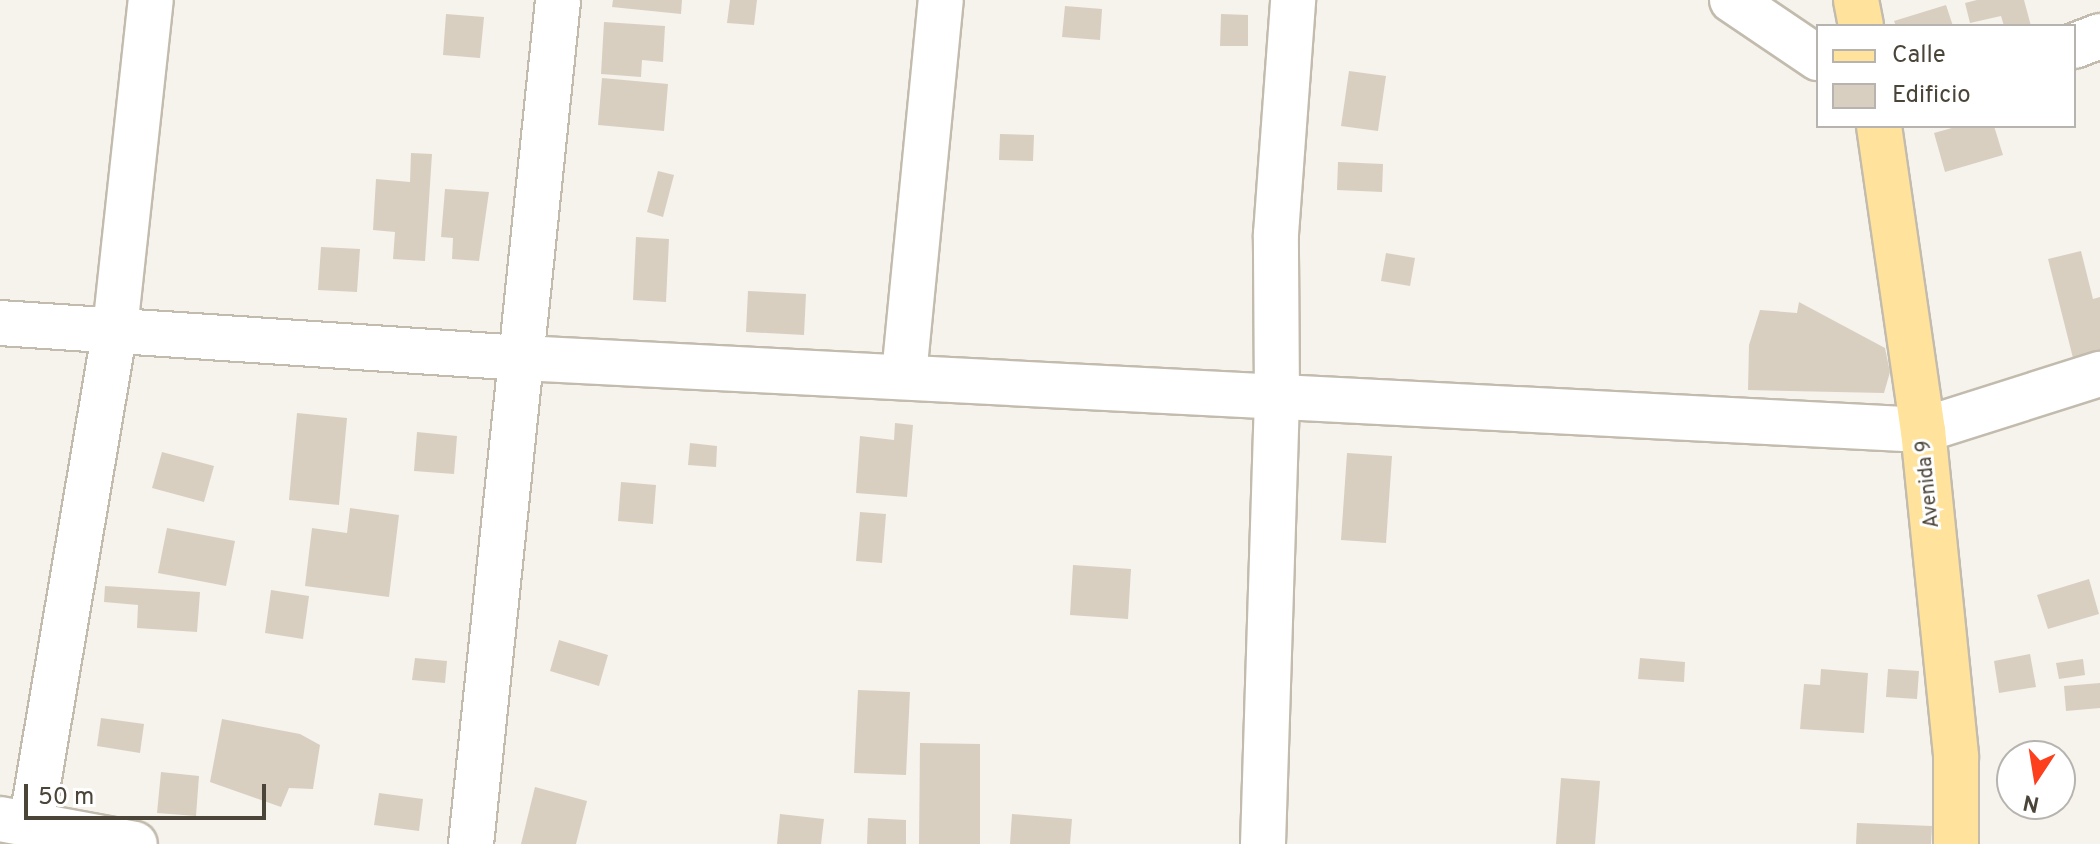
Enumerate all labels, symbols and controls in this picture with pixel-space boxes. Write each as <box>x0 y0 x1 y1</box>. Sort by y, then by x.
legend <box>1816 24 2076 128</box>
text: Calle <box>1892 41 1946 71</box>
text: Edificio <box>1892 81 1971 111</box>
street label: Avenida 9 <box>1912 439 1946 529</box>
north arrow <box>1996 740 2076 820</box>
scale bar <box>28 768 270 818</box>
text: 50 m <box>38 783 94 813</box>
text: N <box>2021 787 2042 817</box>

